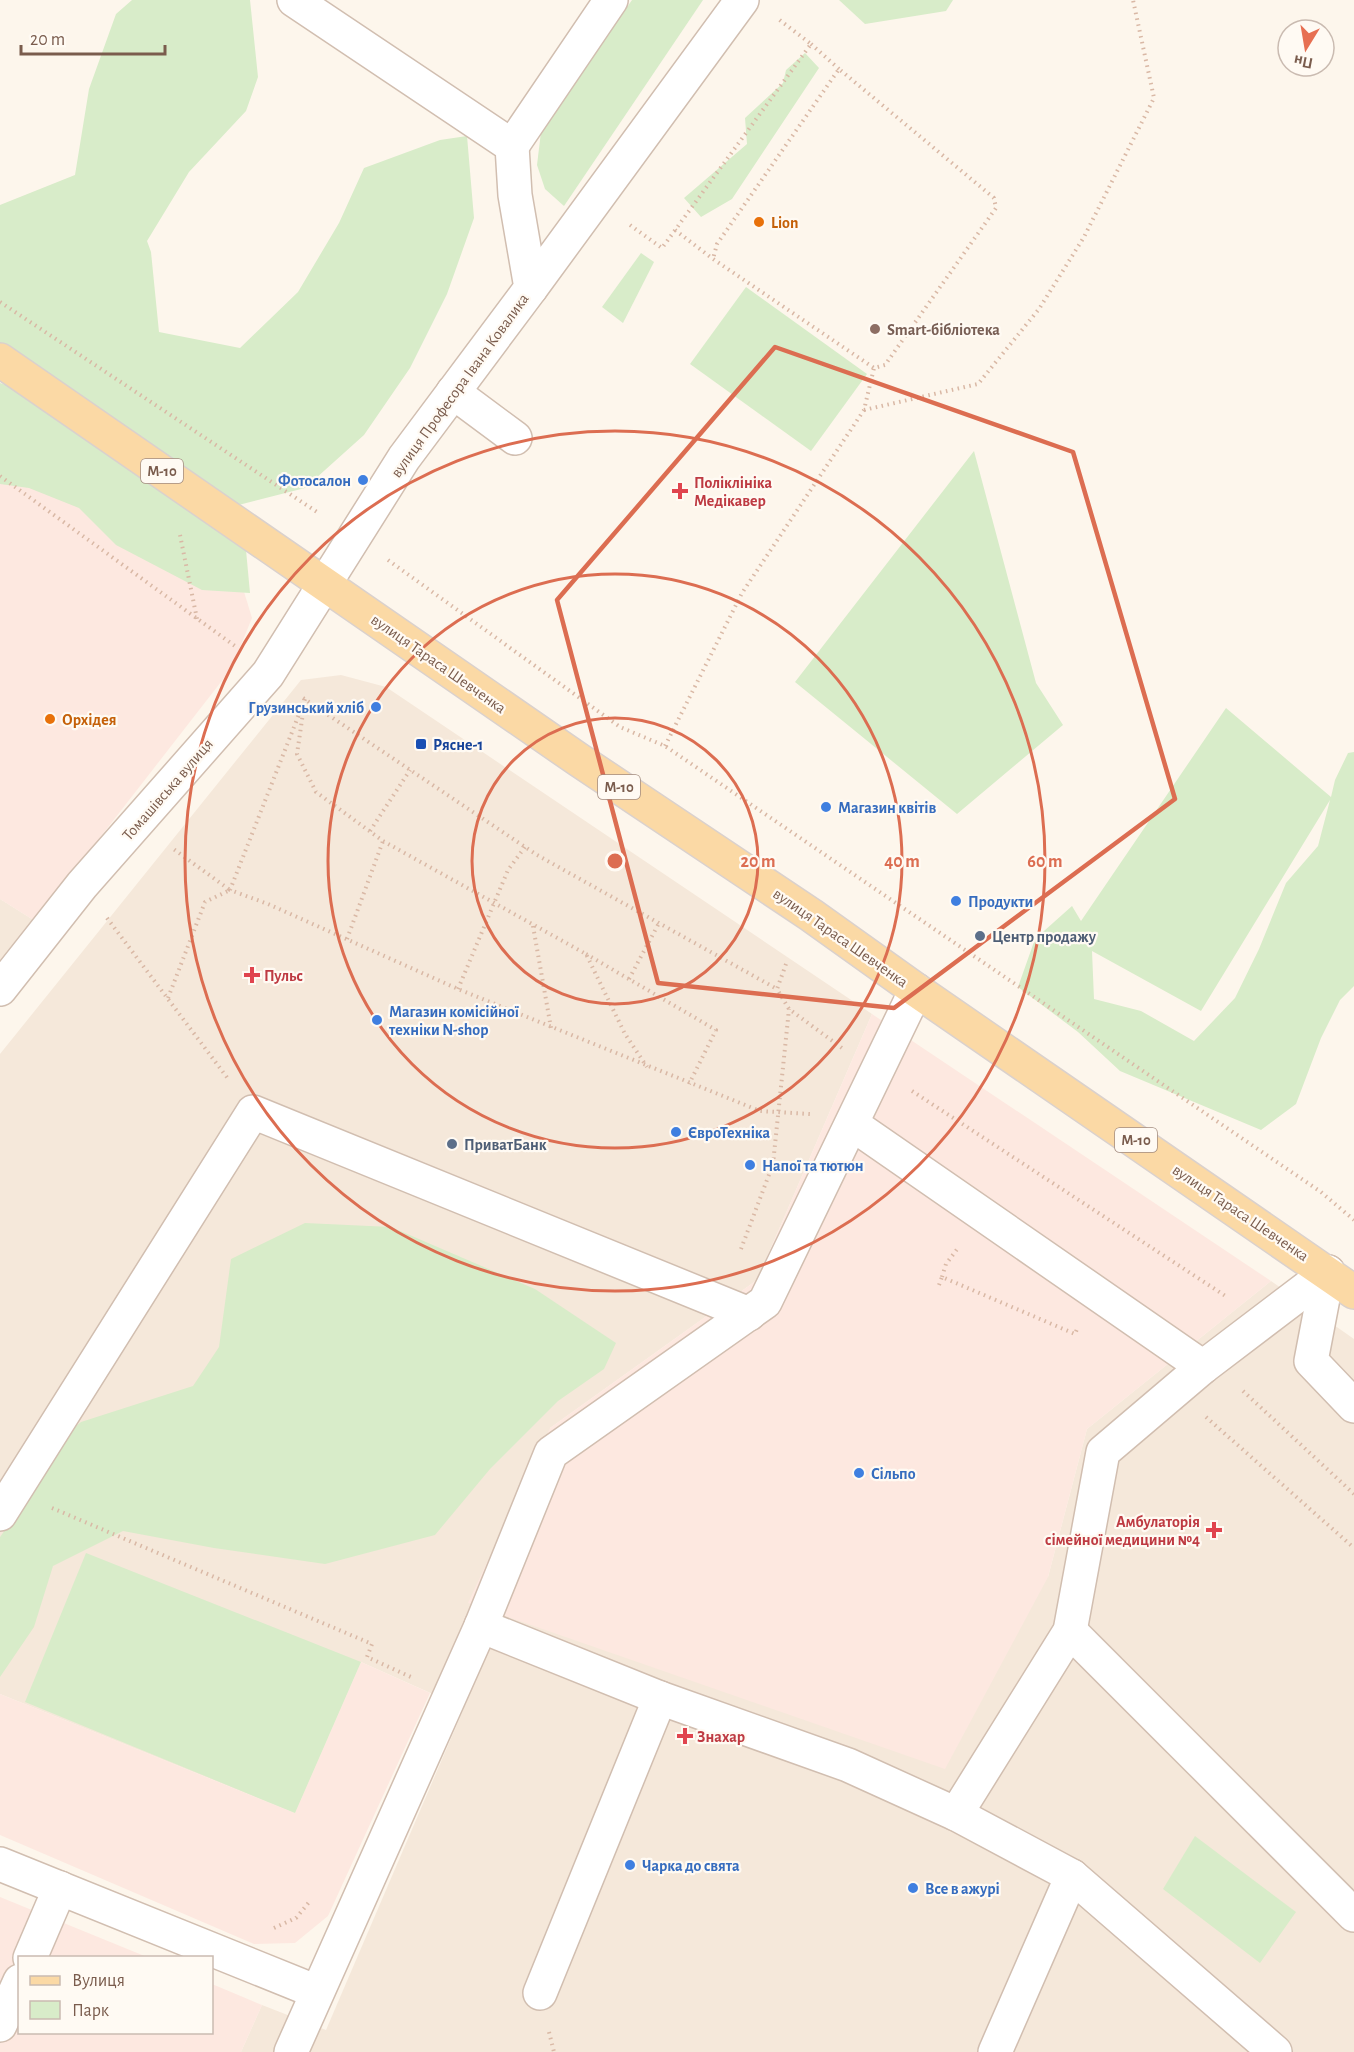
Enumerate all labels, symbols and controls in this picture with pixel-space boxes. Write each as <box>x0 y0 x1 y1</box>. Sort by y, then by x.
scale bar <box>21 18 165 56</box>
north arrow <box>1276 18 1336 78</box>
text: 20 m <box>30 31 65 49</box>
text: Пн <box>1292 52 1314 71</box>
marker: Lion <box>752 215 766 229</box>
place label: Lion <box>771 215 798 231</box>
street label: вулиця Професора Івана Ковалика <box>388 291 533 481</box>
marker: Smart-бібліотека <box>868 322 882 336</box>
place label: Smart-бібліотека <box>887 322 1000 338</box>
road number: М-10 <box>141 459 183 483</box>
place label: Фотосалон <box>278 473 351 489</box>
marker: Фотосалон <box>356 473 370 487</box>
place label: Поліклініка Медікавер <box>694 475 772 509</box>
marker: Поліклініка Медікавер <box>671 482 689 500</box>
street label: вулиця Тараса Шевченка <box>368 611 509 717</box>
place label: Грузинський хліб <box>248 700 364 717</box>
marker: Грузинський хліб <box>369 700 383 714</box>
marker: Орхідея <box>43 712 57 726</box>
place label: Орхідея <box>62 712 117 728</box>
street label: Томашівська вулиця <box>119 736 217 844</box>
marker: Рясне-1 <box>414 737 428 751</box>
place label: Рясне-1 <box>433 737 483 753</box>
road number: М-10 <box>598 775 640 799</box>
marker: Магазин квітів <box>819 800 833 814</box>
place label: Магазин квітів <box>838 800 936 816</box>
centre of rings <box>605 851 625 871</box>
text: 20 m <box>740 853 776 871</box>
text: 40 m <box>884 853 920 871</box>
text: 60 m <box>1027 853 1063 871</box>
street label: вулиця Тараса Шевченка <box>770 885 911 991</box>
marker: Продукти <box>949 894 963 908</box>
place label: Продукти <box>968 894 1033 911</box>
marker: Центр продажу <box>973 929 987 943</box>
place label: Центр продажу <box>992 929 1097 946</box>
marker: Пульс <box>245 968 259 982</box>
place label: Пульс <box>264 968 303 985</box>
place label: Магазин комісійної техніки N-shop <box>388 1004 520 1038</box>
marker: Магазин комісійної техніки N-shop <box>370 1013 384 1027</box>
marker: ЄвроТехніка <box>669 1125 683 1139</box>
place label: ЄвроТехніка <box>688 1125 770 1141</box>
road number: М-10 <box>1115 1128 1157 1152</box>
marker: ПриватБанк <box>445 1137 459 1151</box>
place label: ПриватБанк <box>464 1137 547 1153</box>
marker: Напої та тютюн <box>743 1158 757 1172</box>
place label: Напої та тютюн <box>762 1158 864 1174</box>
street label: вулиця Тараса Шевченка <box>1169 1161 1311 1265</box>
marker: Сільпо <box>852 1466 866 1480</box>
place label: Сільпо <box>871 1466 916 1482</box>
place label: Амбулаторія сімейної медицини №4 <box>1045 1514 1200 1548</box>
marker: Амбулаторія сімейної медицини №4 <box>1205 1521 1223 1539</box>
marker: Знахар <box>678 1729 692 1743</box>
place label: Знахар <box>697 1729 745 1745</box>
marker: Чарка до свята <box>623 1858 637 1872</box>
place label: Чарка до свята <box>642 1858 740 1874</box>
marker: Все в ажурі <box>906 1881 920 1895</box>
place label: Все в ажурі <box>925 1881 1000 1898</box>
legend <box>18 1956 213 2034</box>
text: Вулиця <box>72 1972 125 1990</box>
text: Парк <box>72 2002 110 2020</box>

